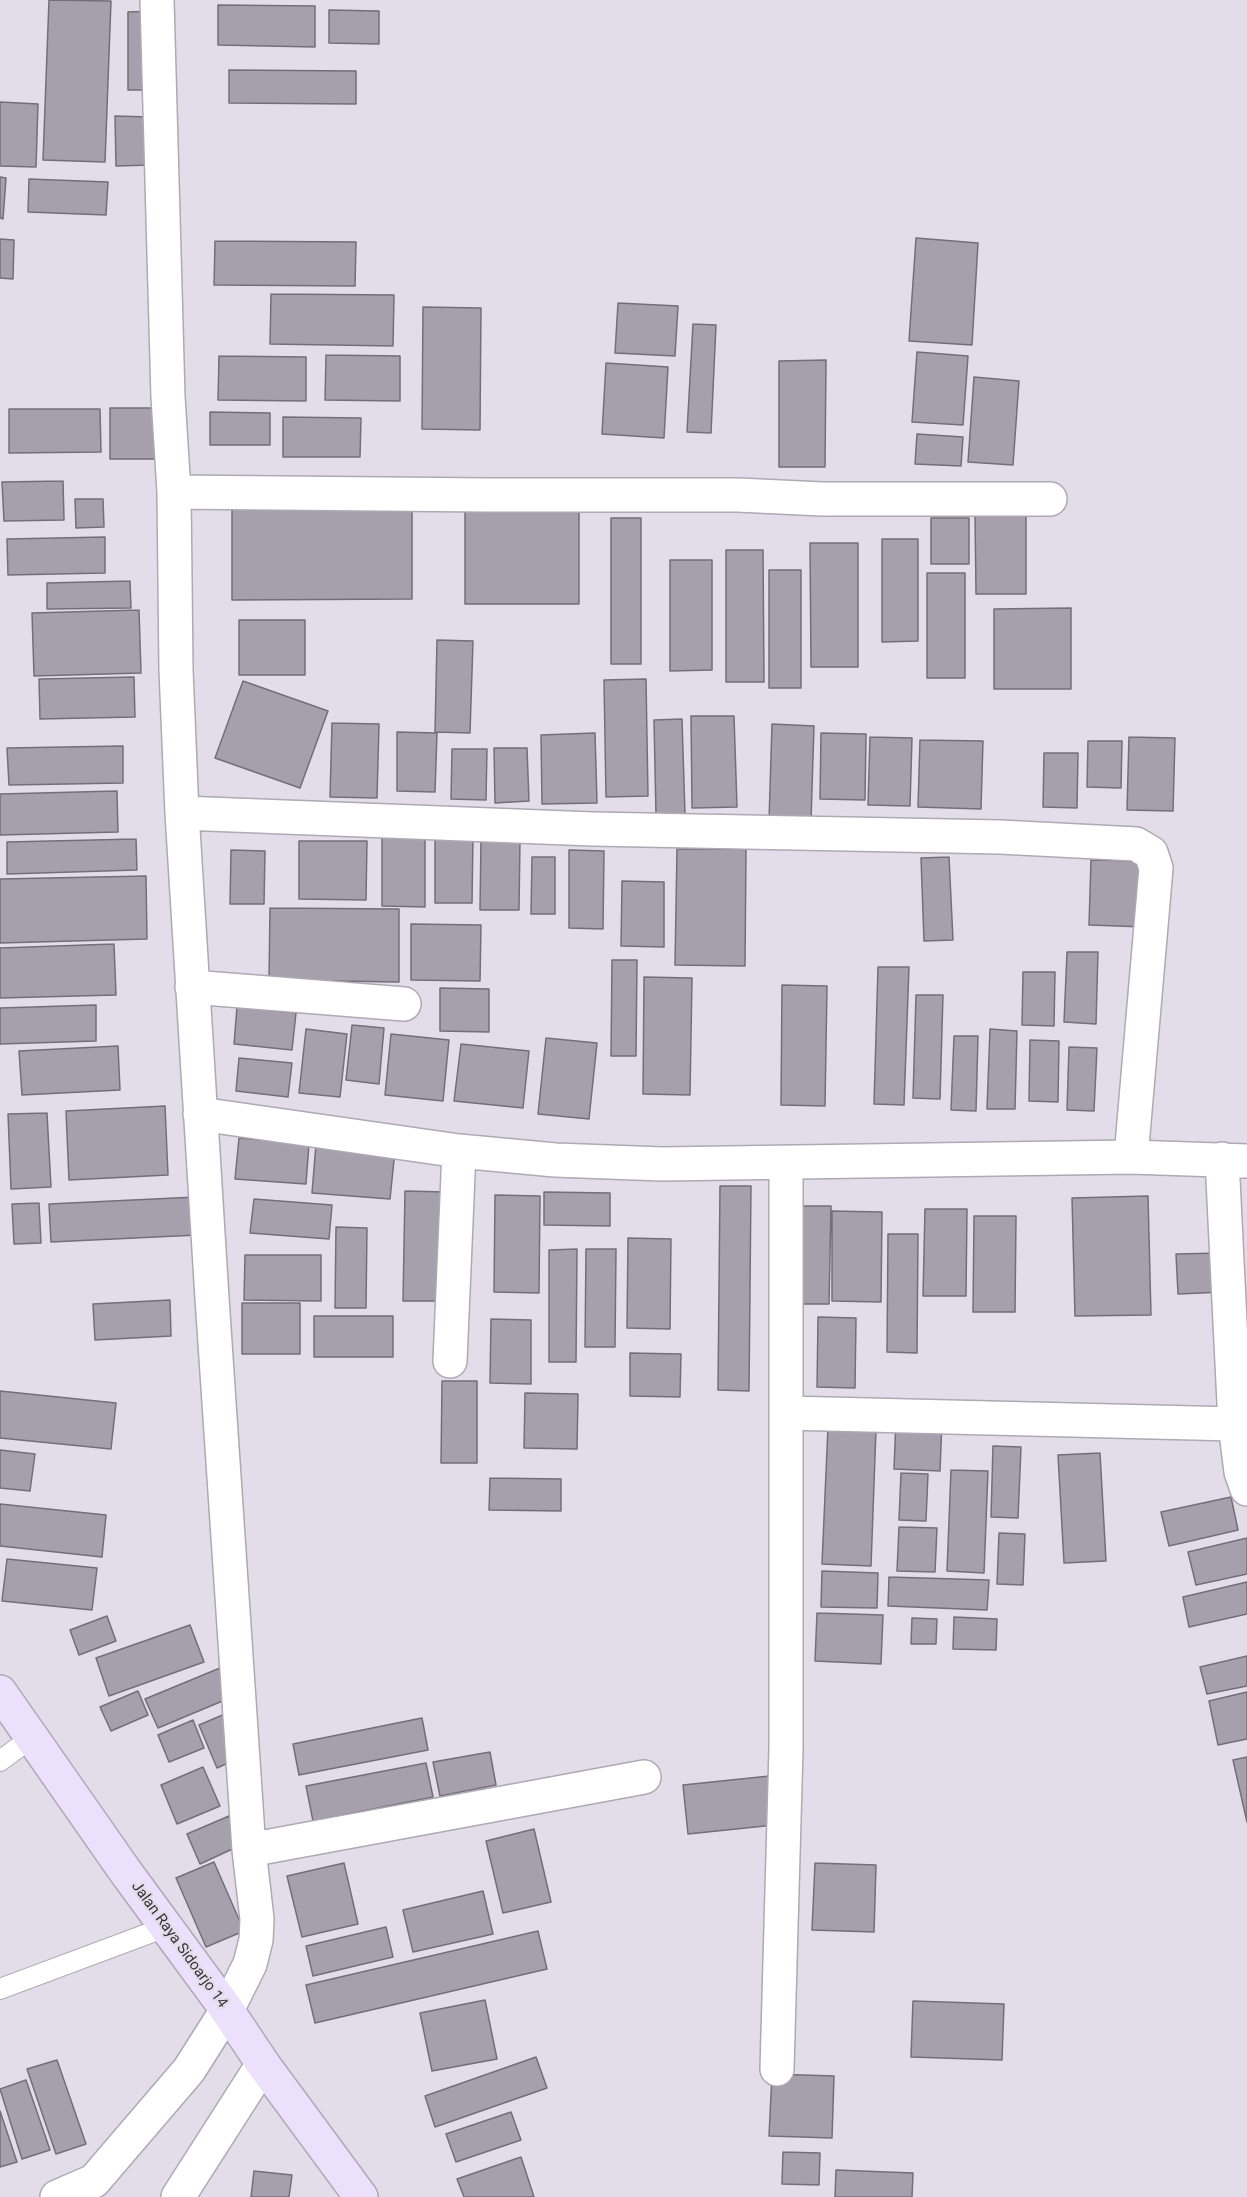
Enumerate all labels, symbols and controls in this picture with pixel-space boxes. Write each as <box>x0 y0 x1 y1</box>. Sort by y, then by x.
street label: Jalan Raya Sidoarjo 14 <box>127 1878 231 2012</box>

